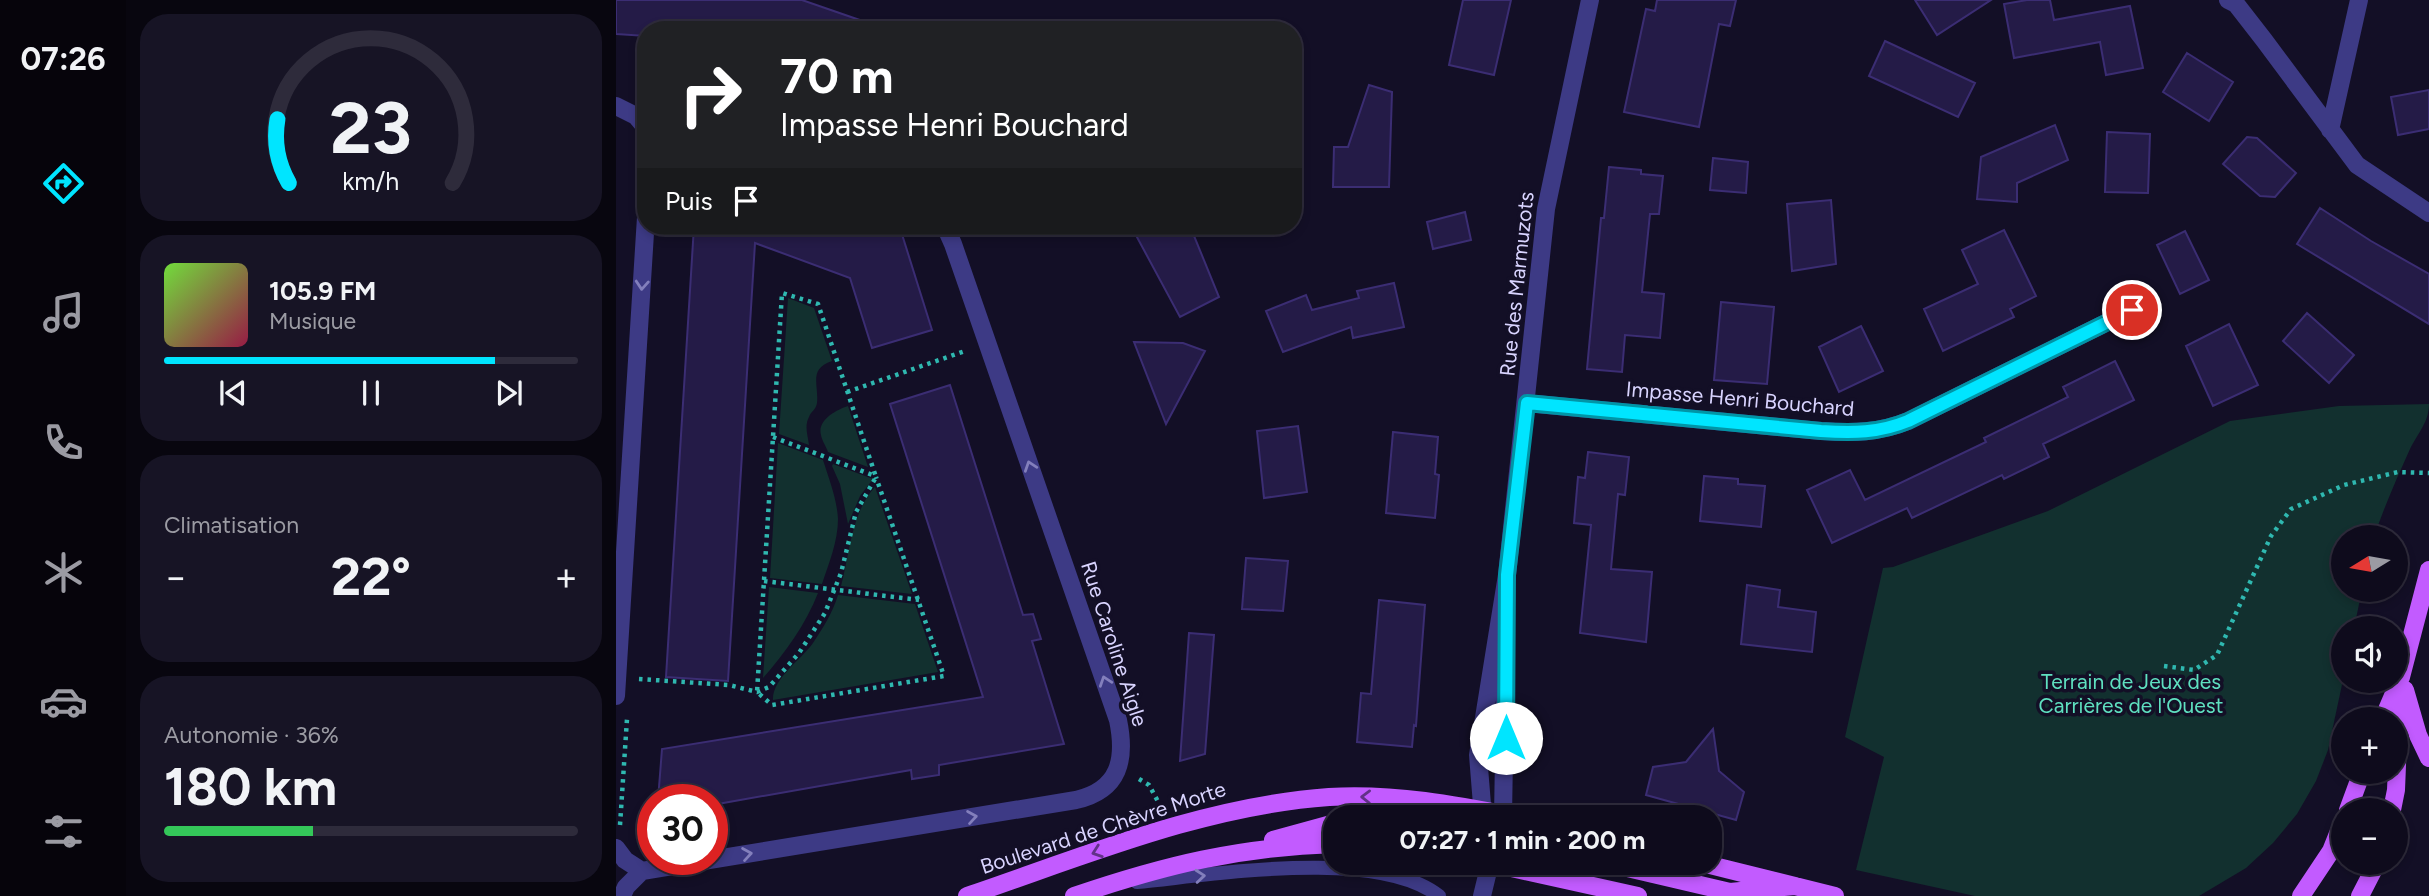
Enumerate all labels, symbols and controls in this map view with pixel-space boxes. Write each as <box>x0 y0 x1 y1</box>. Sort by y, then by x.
text: 07:26 <box>20 40 106 78</box>
text: 70 m <box>780 46 893 105</box>
icon: right <box>665 49 756 140</box>
text: 23 <box>330 85 412 172</box>
text: Impasse Henri Bouchard <box>780 106 1129 144</box>
icon: directions <box>39 159 88 208</box>
text: km/h <box>342 166 400 196</box>
icon: arrive <box>727 182 765 220</box>
text: Puis <box>665 185 713 217</box>
street label: Rue des Marmuzots <box>1494 190 1539 378</box>
text: 105.9 FM <box>269 275 376 307</box>
one-way arrow <box>634 280 649 291</box>
pin <box>2102 280 2162 340</box>
icon: music <box>39 288 88 337</box>
icon: arrive <box>2113 291 2151 329</box>
text: Musique <box>269 307 356 335</box>
icon: previous <box>214 374 252 412</box>
icon: pause <box>352 374 390 412</box>
icon: next <box>490 374 528 412</box>
street label: Impasse Henri Bouchard <box>1625 376 1855 421</box>
icon: phone <box>39 418 88 467</box>
one-way arrow <box>1024 460 1038 473</box>
text: Climatisation <box>164 511 299 539</box>
north arrow <box>2331 525 2408 602</box>
map controls <box>2331 525 2408 875</box>
text: 22° <box>331 546 411 608</box>
icon: climate <box>39 548 88 597</box>
text: − <box>164 554 188 600</box>
text: + <box>554 554 578 600</box>
street label: Rue Caroline Aigle <box>1076 558 1153 730</box>
button: sound <box>2331 616 2408 693</box>
park label: Terrain de Jeux des Carrières de l'Ouest <box>2039 669 2224 718</box>
one-way arrow <box>1099 675 1113 688</box>
icon: car <box>39 677 88 726</box>
position arrow <box>1469 701 1543 775</box>
button: + <box>2331 707 2408 784</box>
text: Autonomie · 36% <box>164 721 339 749</box>
text: 180 km <box>164 756 337 818</box>
street label: Boulevard de Chèvre Morte <box>977 776 1229 879</box>
speed limit sign: 30 <box>637 784 728 875</box>
one-way arrow <box>1360 789 1371 805</box>
button: − <box>2331 798 2408 875</box>
icon: filters <box>39 807 88 856</box>
one-way arrow <box>966 810 978 825</box>
text: 07:27 · 1 min · 200 m <box>1400 824 1645 856</box>
one-way arrow <box>1091 844 1103 858</box>
one-way arrow <box>741 847 753 862</box>
one-way arrow <box>1195 869 1206 884</box>

